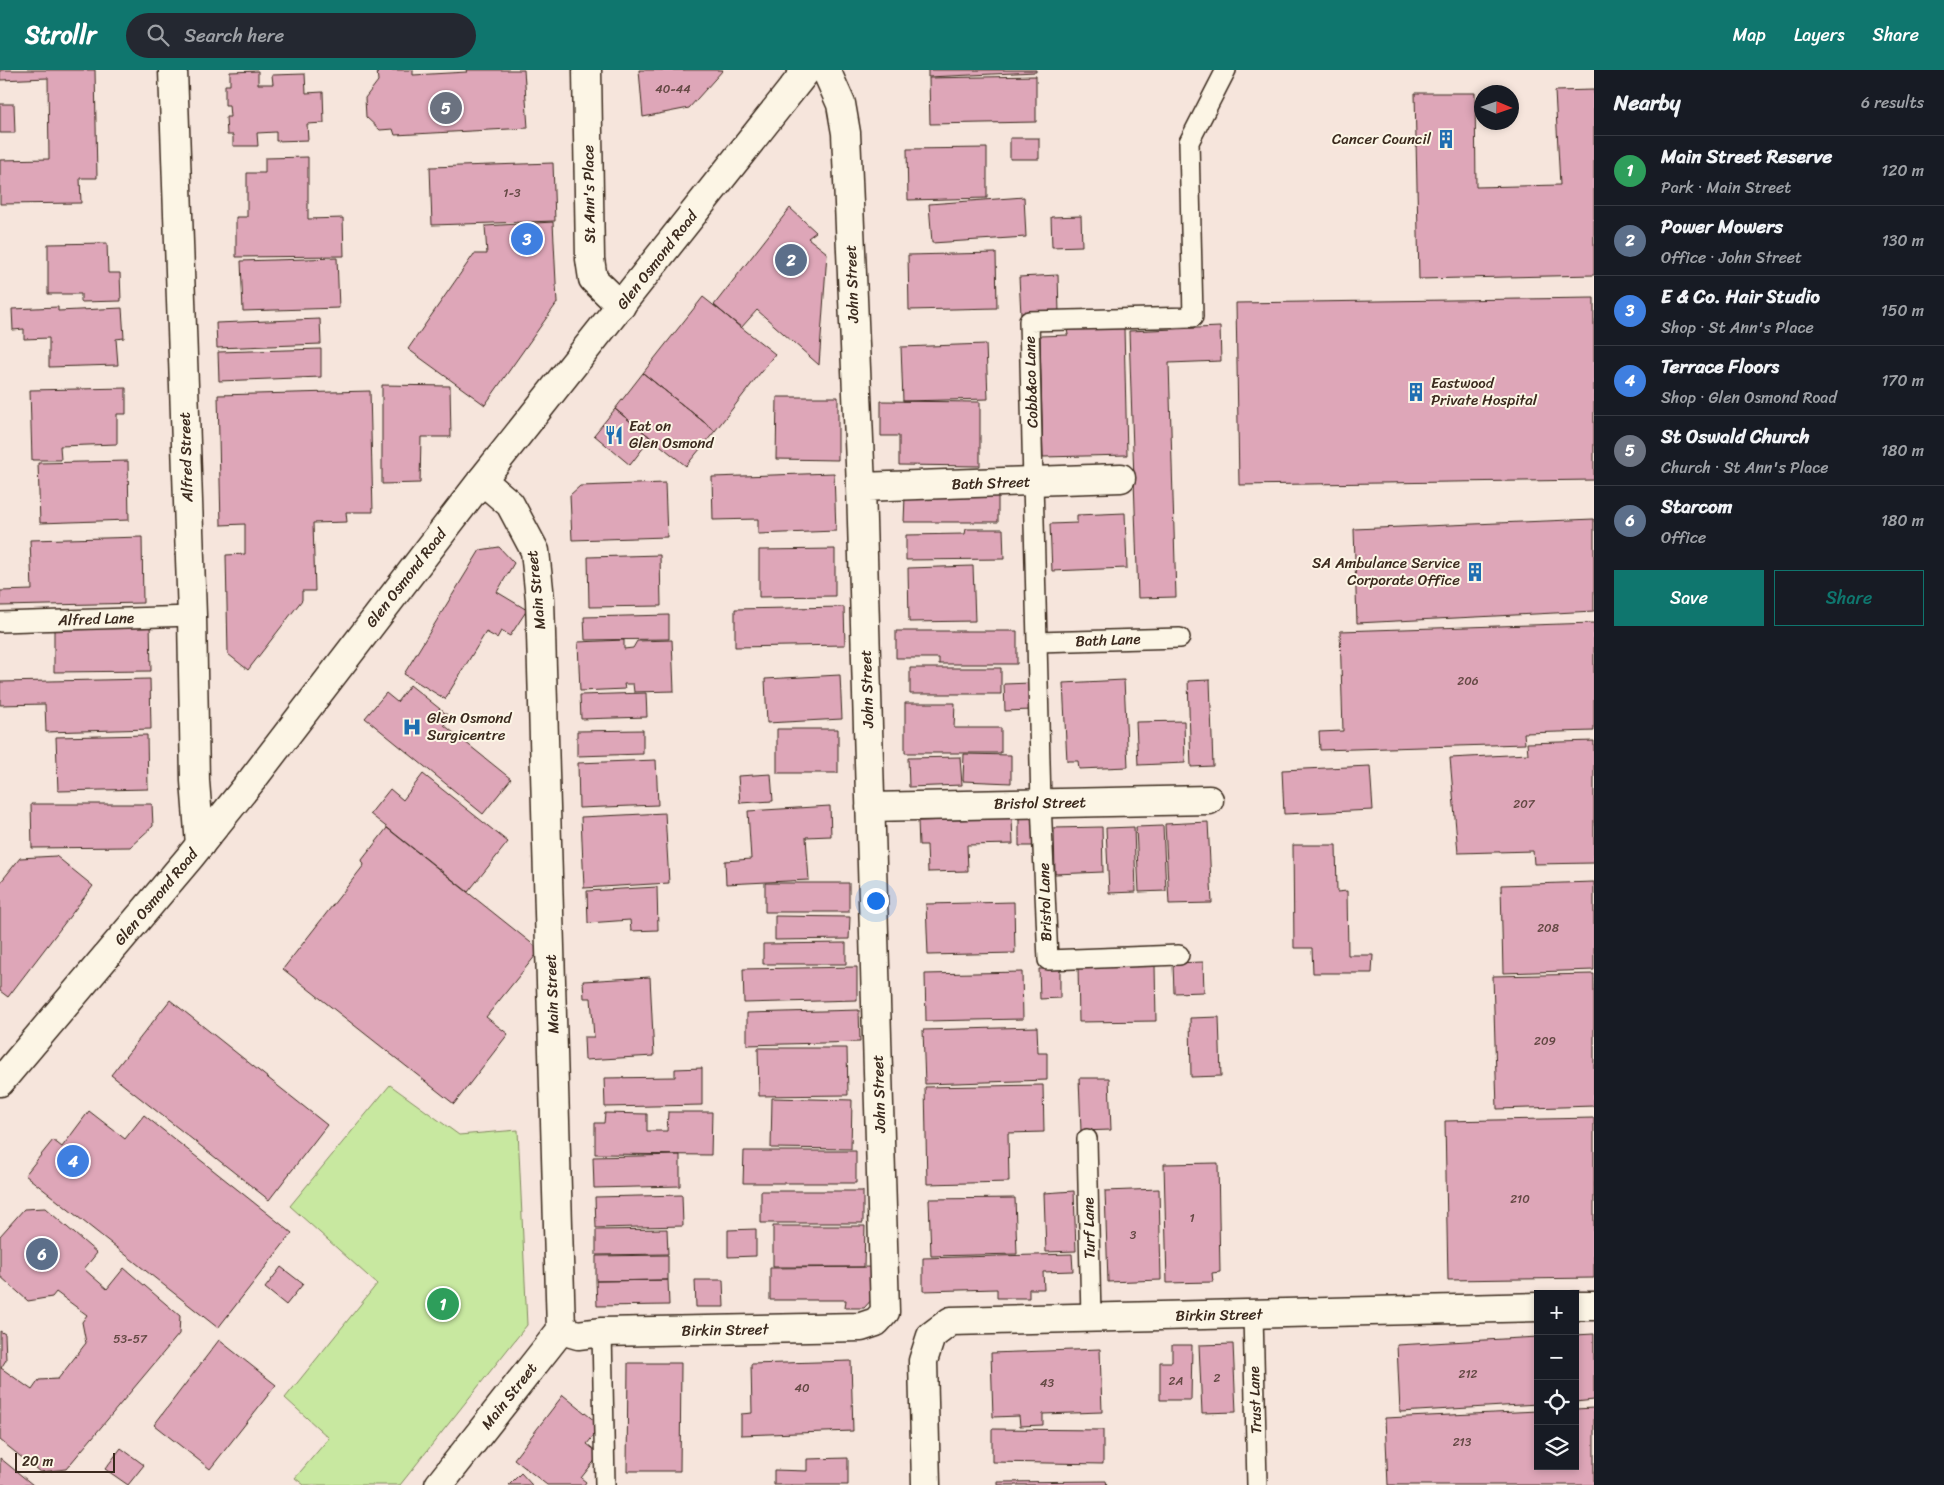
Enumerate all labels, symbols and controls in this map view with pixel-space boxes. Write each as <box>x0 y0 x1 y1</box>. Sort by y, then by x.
search box <box>126 13 476 58</box>
text: Strollr <box>25 14 96 56</box>
text: Search here <box>184 19 284 52</box>
text: Map <box>1733 19 1766 51</box>
text: Layers <box>1794 19 1845 51</box>
text: Share <box>1873 19 1919 51</box>
icon: search <box>144 21 172 49</box>
house number: 40-44 <box>655 78 691 100</box>
text: Nearby <box>1614 84 1680 122</box>
north arrow <box>1474 85 1519 130</box>
text: 6 results <box>1861 88 1924 117</box>
pin: 5 <box>430 89 462 127</box>
place label: Cancer Council <box>1332 126 1432 152</box>
building icon: Cancer Council <box>1435 128 1457 150</box>
text: Main Street Reserve <box>1661 140 1832 173</box>
street label: St Ann's Place <box>575 144 603 243</box>
text: 1 <box>1627 156 1633 185</box>
text: 120 m <box>1881 156 1924 185</box>
text: Park · Main Street <box>1661 173 1791 202</box>
house number: 1-3 <box>503 182 521 204</box>
street label: Glen Osmond Road <box>610 204 705 315</box>
text: Power Mowers <box>1661 210 1783 243</box>
pin: 3 <box>511 220 543 258</box>
text: 2 <box>1625 226 1635 255</box>
text: 130 m <box>1882 226 1924 255</box>
pin: 2 <box>775 241 807 279</box>
text: Office · John Street <box>1661 243 1802 272</box>
street label: John Street <box>838 244 866 324</box>
text: E & Co. Hair Studio <box>1661 280 1820 313</box>
text: 3 <box>1626 296 1634 325</box>
text: 150 m <box>1881 296 1924 325</box>
text: Shop · St Ann's Place <box>1661 313 1814 342</box>
street label: Cobb&co Lane <box>1016 335 1046 428</box>
text: Terrace Floors <box>1661 350 1779 383</box>
text: 4 <box>1625 366 1635 395</box>
text: 170 m <box>1881 366 1924 395</box>
place label: Eastwood Private Hospital <box>1431 370 1538 413</box>
building icon: Eastwood Private Hospital <box>1405 381 1427 403</box>
text: Shop · Glen Osmond Road <box>1661 383 1837 412</box>
street label: Alfred Street <box>171 411 201 503</box>
place label: Eat on Glen Osmond <box>629 413 714 456</box>
text: St Oswald Church <box>1661 420 1810 453</box>
restaurant icon: Eat on Glen Osmond <box>603 424 625 446</box>
text: 5 <box>1625 436 1635 465</box>
text: 180 m <box>1881 436 1924 465</box>
text: Church · St Ann's Place <box>1661 453 1829 482</box>
street label: Bath Street <box>951 469 1031 497</box>
text: Starcom <box>1661 490 1732 523</box>
text: 6 <box>1625 506 1635 535</box>
text: 180 m <box>1881 506 1924 535</box>
street label: Glen Osmond Road <box>359 522 454 633</box>
text: Office <box>1661 523 1706 552</box>
street label: Main Street <box>519 549 553 631</box>
place label: SA Ambulance Service Corporate Office <box>1312 550 1460 593</box>
building icon: SA Ambulance Service Corporate Office <box>1464 561 1486 583</box>
button: Save <box>1614 570 1764 626</box>
button: Share <box>1774 570 1924 626</box>
street label: Alfred Lane <box>57 605 134 633</box>
street label: Bath Lane <box>1075 626 1141 654</box>
street label: John Street <box>853 649 881 729</box>
house number: 206 <box>1457 670 1479 692</box>
place label: Glen Osmond Surgicentre <box>427 705 512 748</box>
hospital icon: Glen Osmond Surgicentre <box>401 716 423 738</box>
street label: Bristol Street <box>994 789 1087 817</box>
house number: 207 <box>1513 793 1536 815</box>
street label: Glen Osmond Road <box>107 842 205 951</box>
street label: Bristol Lane <box>1031 862 1059 942</box>
your location <box>863 888 889 914</box>
house number: 208 <box>1537 917 1559 939</box>
street label: Main Street <box>538 953 566 1034</box>
house number: 209 <box>1534 1030 1556 1052</box>
street label: John Street <box>865 1054 893 1134</box>
pin: 4 <box>57 1142 89 1180</box>
house number: 210 <box>1510 1188 1530 1210</box>
street label: Turf Lane <box>1075 1197 1103 1259</box>
house number: 1 <box>1189 1207 1195 1229</box>
house number: 3 <box>1130 1224 1137 1246</box>
pin: 6 <box>26 1235 58 1273</box>
pin: 1 <box>427 1285 459 1323</box>
map controls <box>1534 1290 1579 1470</box>
button: + <box>1534 1290 1579 1335</box>
street label: Birkin Street <box>1175 1301 1264 1329</box>
street label: Birkin Street <box>681 1316 770 1344</box>
house number: 53-57 <box>113 1328 148 1350</box>
button: − <box>1534 1335 1579 1380</box>
street label: Main Street <box>474 1356 544 1435</box>
house number: 212 <box>1459 1363 1478 1385</box>
street label: Trust Lane <box>1241 1366 1269 1434</box>
house number: 2 <box>1214 1367 1221 1389</box>
house number: 2A <box>1169 1370 1184 1392</box>
house number: 43 <box>1040 1372 1054 1394</box>
house number: 40 <box>794 1377 810 1399</box>
button: locate <box>1534 1380 1579 1425</box>
button: layers <box>1534 1425 1579 1470</box>
house number: 213 <box>1453 1431 1472 1453</box>
text: 20 m <box>22 1449 53 1474</box>
scale bar <box>15 1450 115 1473</box>

